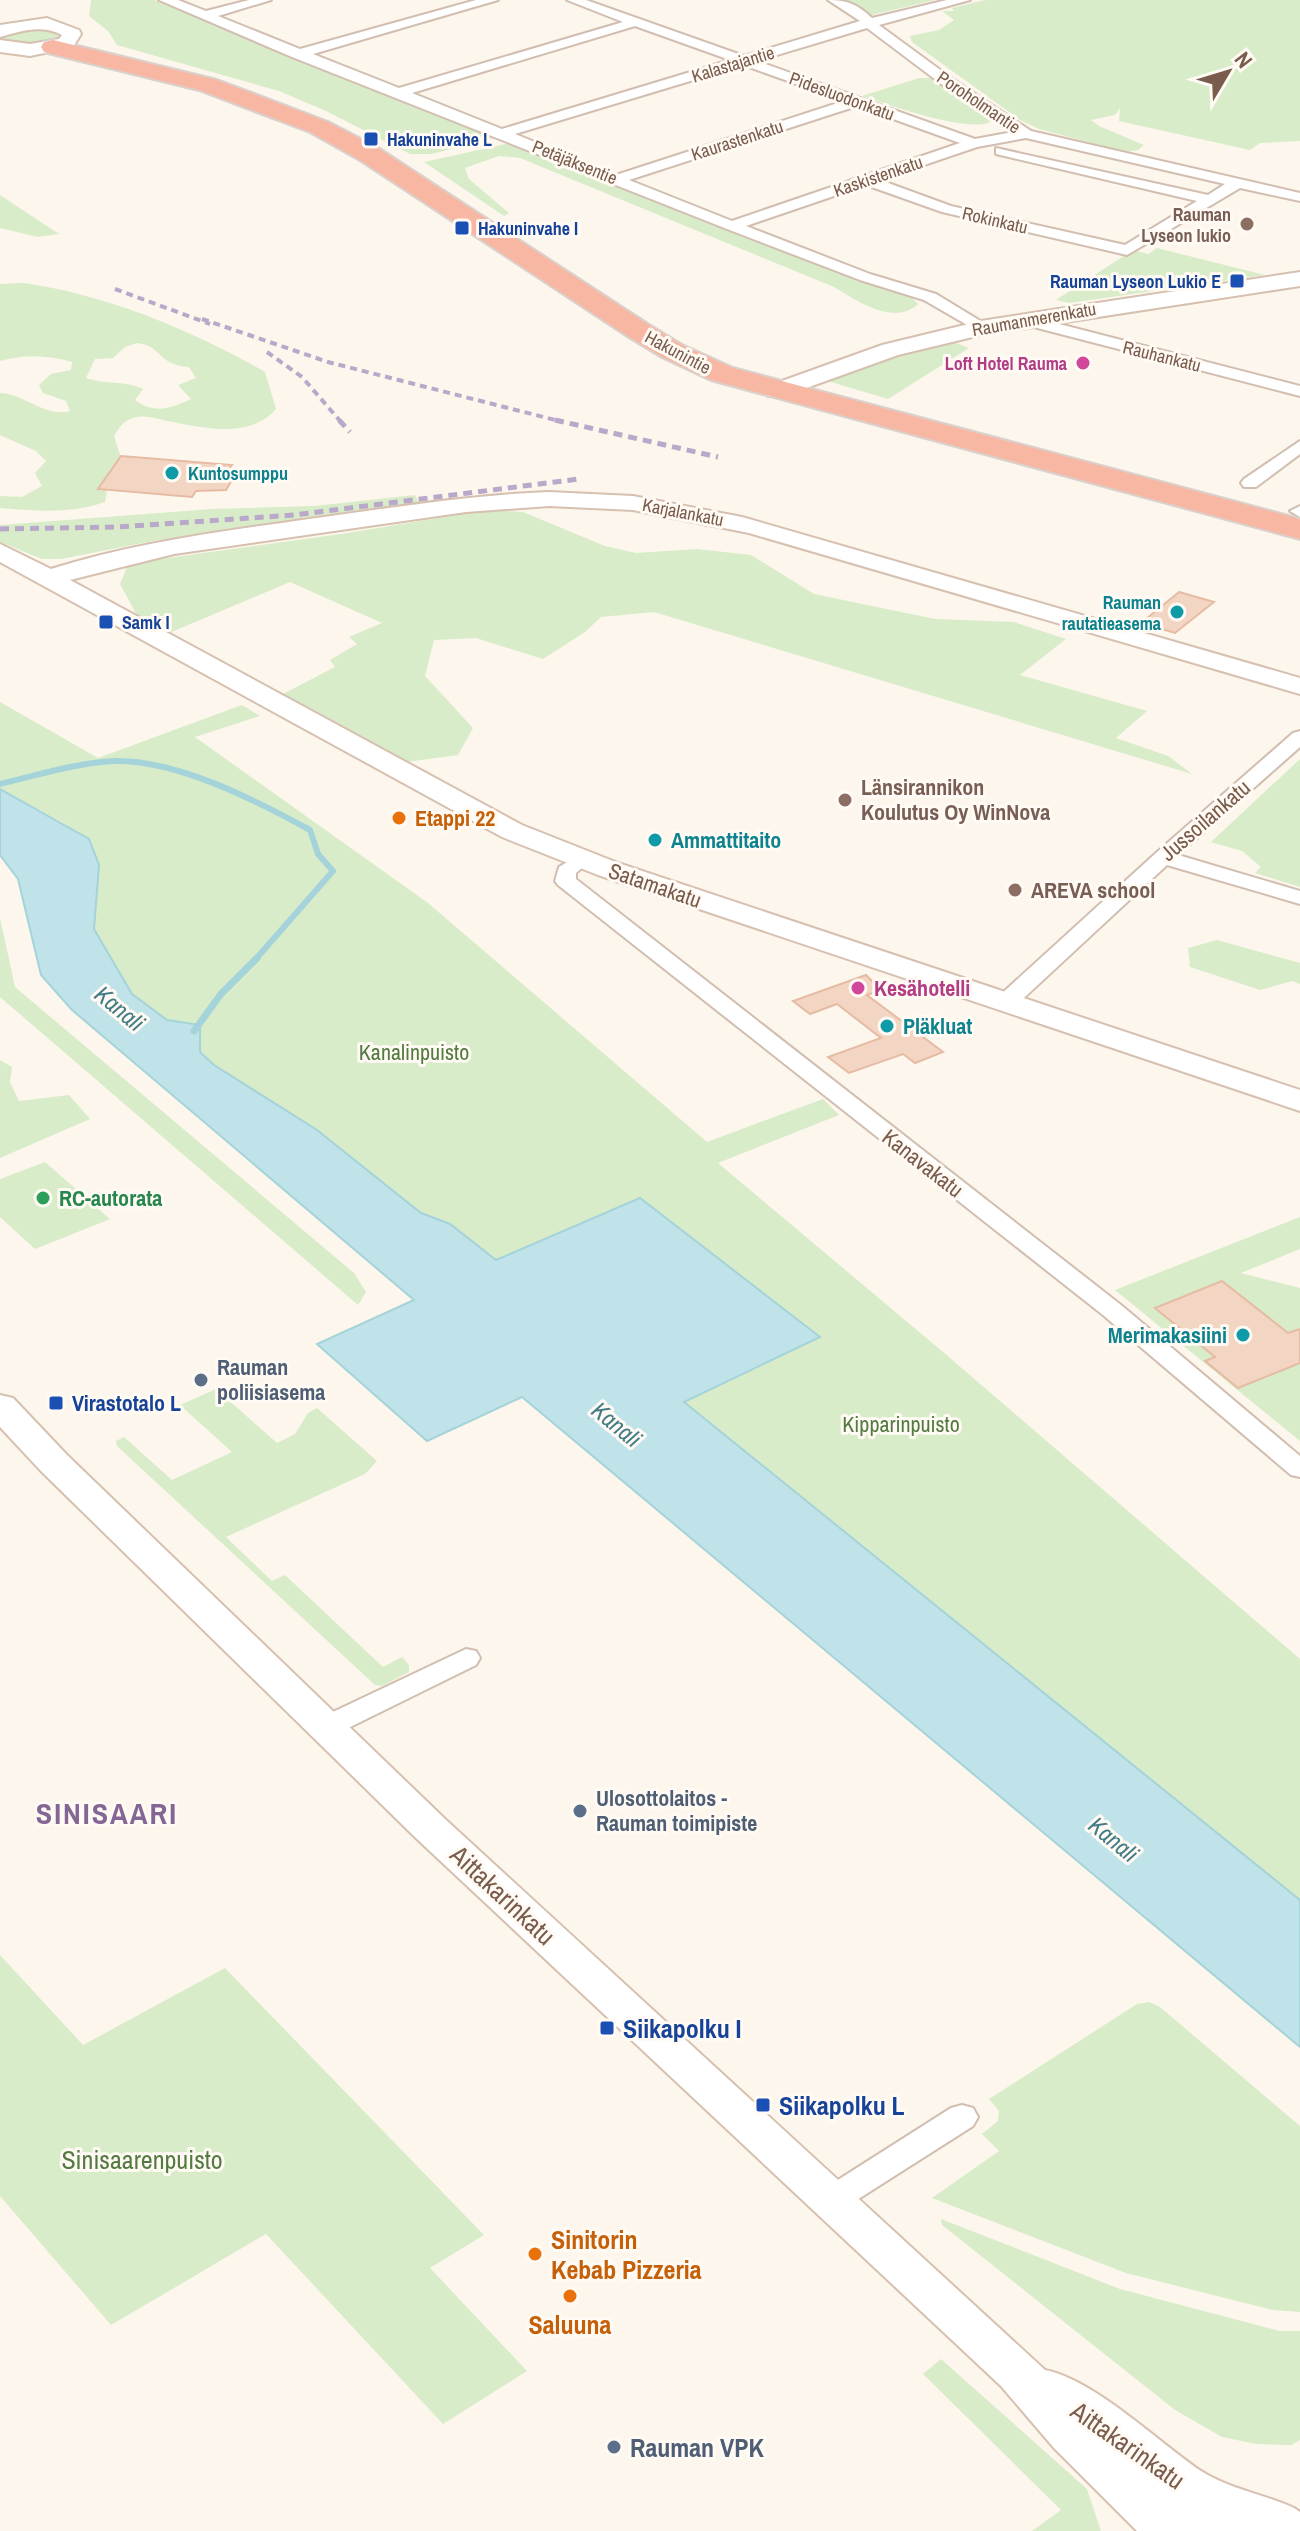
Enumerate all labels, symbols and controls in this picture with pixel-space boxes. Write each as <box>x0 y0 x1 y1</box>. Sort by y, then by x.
north arrow <box>1188 32 1268 112</box>
street label: Kalastajantie <box>689 40 777 88</box>
text: N <box>1228 45 1260 74</box>
street label: Pidesluodonkatu <box>786 65 898 127</box>
street label: Poroholmantie <box>932 65 1026 139</box>
street label: Kaurastenkatu <box>688 113 786 167</box>
place label: Hakuninvahe L <box>387 127 492 152</box>
marker: Hakuninvahe L <box>362 130 380 148</box>
street label: Petäjäksentie <box>529 134 621 190</box>
street label: Kaskistenkatu <box>830 149 926 203</box>
street label: Rokinkatu <box>960 200 1030 240</box>
place label: Rauman Lyseon lukio <box>1141 202 1231 248</box>
marker: Rauman Lyseon lukio <box>1238 215 1256 233</box>
place label: Hakuninvahe I <box>478 216 578 241</box>
marker: Hakuninvahe I <box>453 219 471 237</box>
place label: Rauman Lyseon Lukio E <box>1050 269 1221 294</box>
marker: Rauman Lyseon Lukio E <box>1228 272 1246 290</box>
street label: Raumanmerenkatu <box>970 296 1098 342</box>
street label: Hakunintie <box>641 324 715 380</box>
street label: Rauhankatu <box>1120 334 1204 378</box>
place label: Loft Hotel Rauma <box>945 351 1068 376</box>
marker: Loft Hotel Rauma <box>1074 354 1092 372</box>
place label: Kuntosumppu <box>188 461 288 486</box>
marker: Kuntosumppu <box>163 464 181 482</box>
street label: Karjalankatu <box>640 492 726 532</box>
place label: Rauman rautatieasema <box>1062 590 1162 636</box>
marker: Rauman rautatieasema <box>1168 603 1186 621</box>
place label: Samk I <box>122 610 170 635</box>
marker: Samk I <box>97 613 115 631</box>
place label: Länsirannikon Koulutus Oy WinNova <box>861 772 1050 827</box>
street label: Jussoilankatu <box>1154 772 1256 868</box>
marker: Länsirannikon Koulutus Oy WinNova <box>836 791 854 809</box>
place label: Etappi 22 <box>415 803 495 833</box>
marker: Etappi 22 <box>390 809 408 827</box>
place label: Ammattitaito <box>671 825 781 855</box>
marker: Ammattitaito <box>646 831 664 849</box>
street label: Satamakatu <box>605 855 705 915</box>
place label: AREVA school <box>1031 875 1155 905</box>
marker: AREVA school <box>1006 881 1024 899</box>
place label: Kesähotelli <box>874 973 970 1003</box>
water label: Kanali <box>88 978 152 1039</box>
marker: Kesähotelli <box>849 979 867 997</box>
place label: Pläkluat <box>903 1011 972 1041</box>
marker: Pläkluat <box>878 1017 896 1035</box>
park label: Kanalinpuisto <box>359 1037 469 1067</box>
street label: Kanavakatu <box>876 1122 970 1204</box>
place label: RC-autorata <box>59 1183 162 1213</box>
marker: RC-autorata <box>34 1189 52 1207</box>
place label: Merimakasiini <box>1108 1320 1227 1350</box>
marker: Merimakasiini <box>1234 1326 1252 1344</box>
place label: Rauman poliisiasema <box>217 1352 325 1407</box>
marker: Rauman poliisiasema <box>192 1371 210 1389</box>
place label: Virastotalo L <box>72 1388 181 1418</box>
marker: Virastotalo L <box>47 1394 65 1412</box>
water label: Kanali <box>585 1394 649 1455</box>
park label: Kipparinpuisto <box>842 1409 960 1439</box>
place label: Ulosottolaitos - Rauman toimipiste <box>596 1783 757 1838</box>
district label: SINISAARI <box>36 1793 178 1833</box>
marker: Ulosottolaitos - Rauman toimipiste <box>571 1802 589 1820</box>
water label: Kanali <box>1082 1809 1146 1870</box>
street label: Aittakarinkatu <box>442 1837 563 1953</box>
place label: Siikapolku I <box>623 2011 742 2046</box>
marker: Siikapolku I <box>598 2019 616 2037</box>
place label: Siikapolku L <box>779 2088 905 2123</box>
marker: Siikapolku L <box>754 2096 772 2114</box>
park label: Sinisaarenpuisto <box>61 2142 223 2177</box>
place label: Sinitorin Kebab Pizzeria <box>551 2222 702 2287</box>
marker: Sinitorin Kebab Pizzeria <box>526 2245 544 2263</box>
marker: Saluuna <box>561 2287 579 2305</box>
place label: Saluuna <box>529 2307 612 2342</box>
street label: Aittakarinkatu <box>1063 2392 1192 2497</box>
place label: Rauman VPK <box>630 2430 764 2465</box>
marker: Rauman VPK <box>605 2438 623 2456</box>

